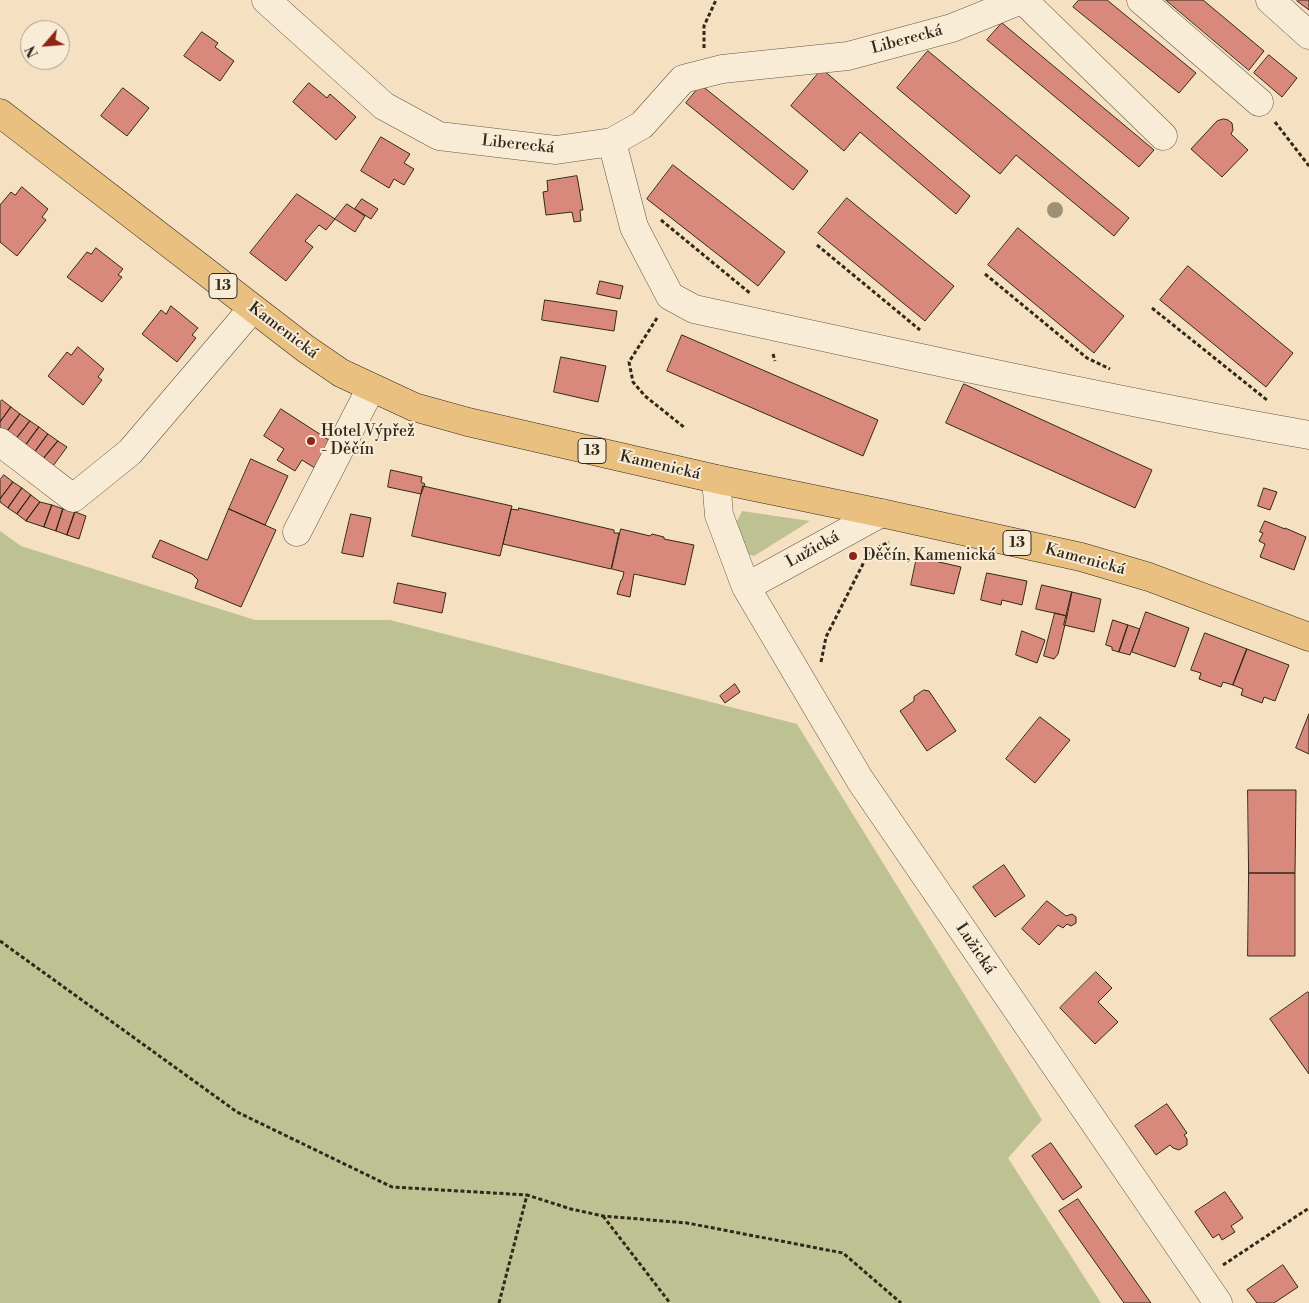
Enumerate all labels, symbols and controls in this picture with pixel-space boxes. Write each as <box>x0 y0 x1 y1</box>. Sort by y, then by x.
north arrow <box>20 20 70 70</box>
street label: Liberecká <box>869 21 945 59</box>
text: N <box>22 42 43 60</box>
street label: Liberecká <box>481 132 555 158</box>
road number: 13 <box>209 274 237 298</box>
street label: Kamenická <box>244 299 322 363</box>
place label: Hotel Výpřež - Děčín <box>321 422 415 460</box>
marker: Hotel Výpřež - Děčín <box>305 435 317 447</box>
road number: 13 <box>578 438 606 464</box>
street label: Kamenická <box>618 447 702 485</box>
street label: Lužická <box>783 528 843 572</box>
road number: 13 <box>1003 530 1031 556</box>
street label: Kamenická <box>1043 540 1127 580</box>
place label: Děčín, Kamenická <box>863 546 996 566</box>
marker: Děčín, Kamenická <box>847 550 859 562</box>
street label: Lužická <box>951 920 999 978</box>

